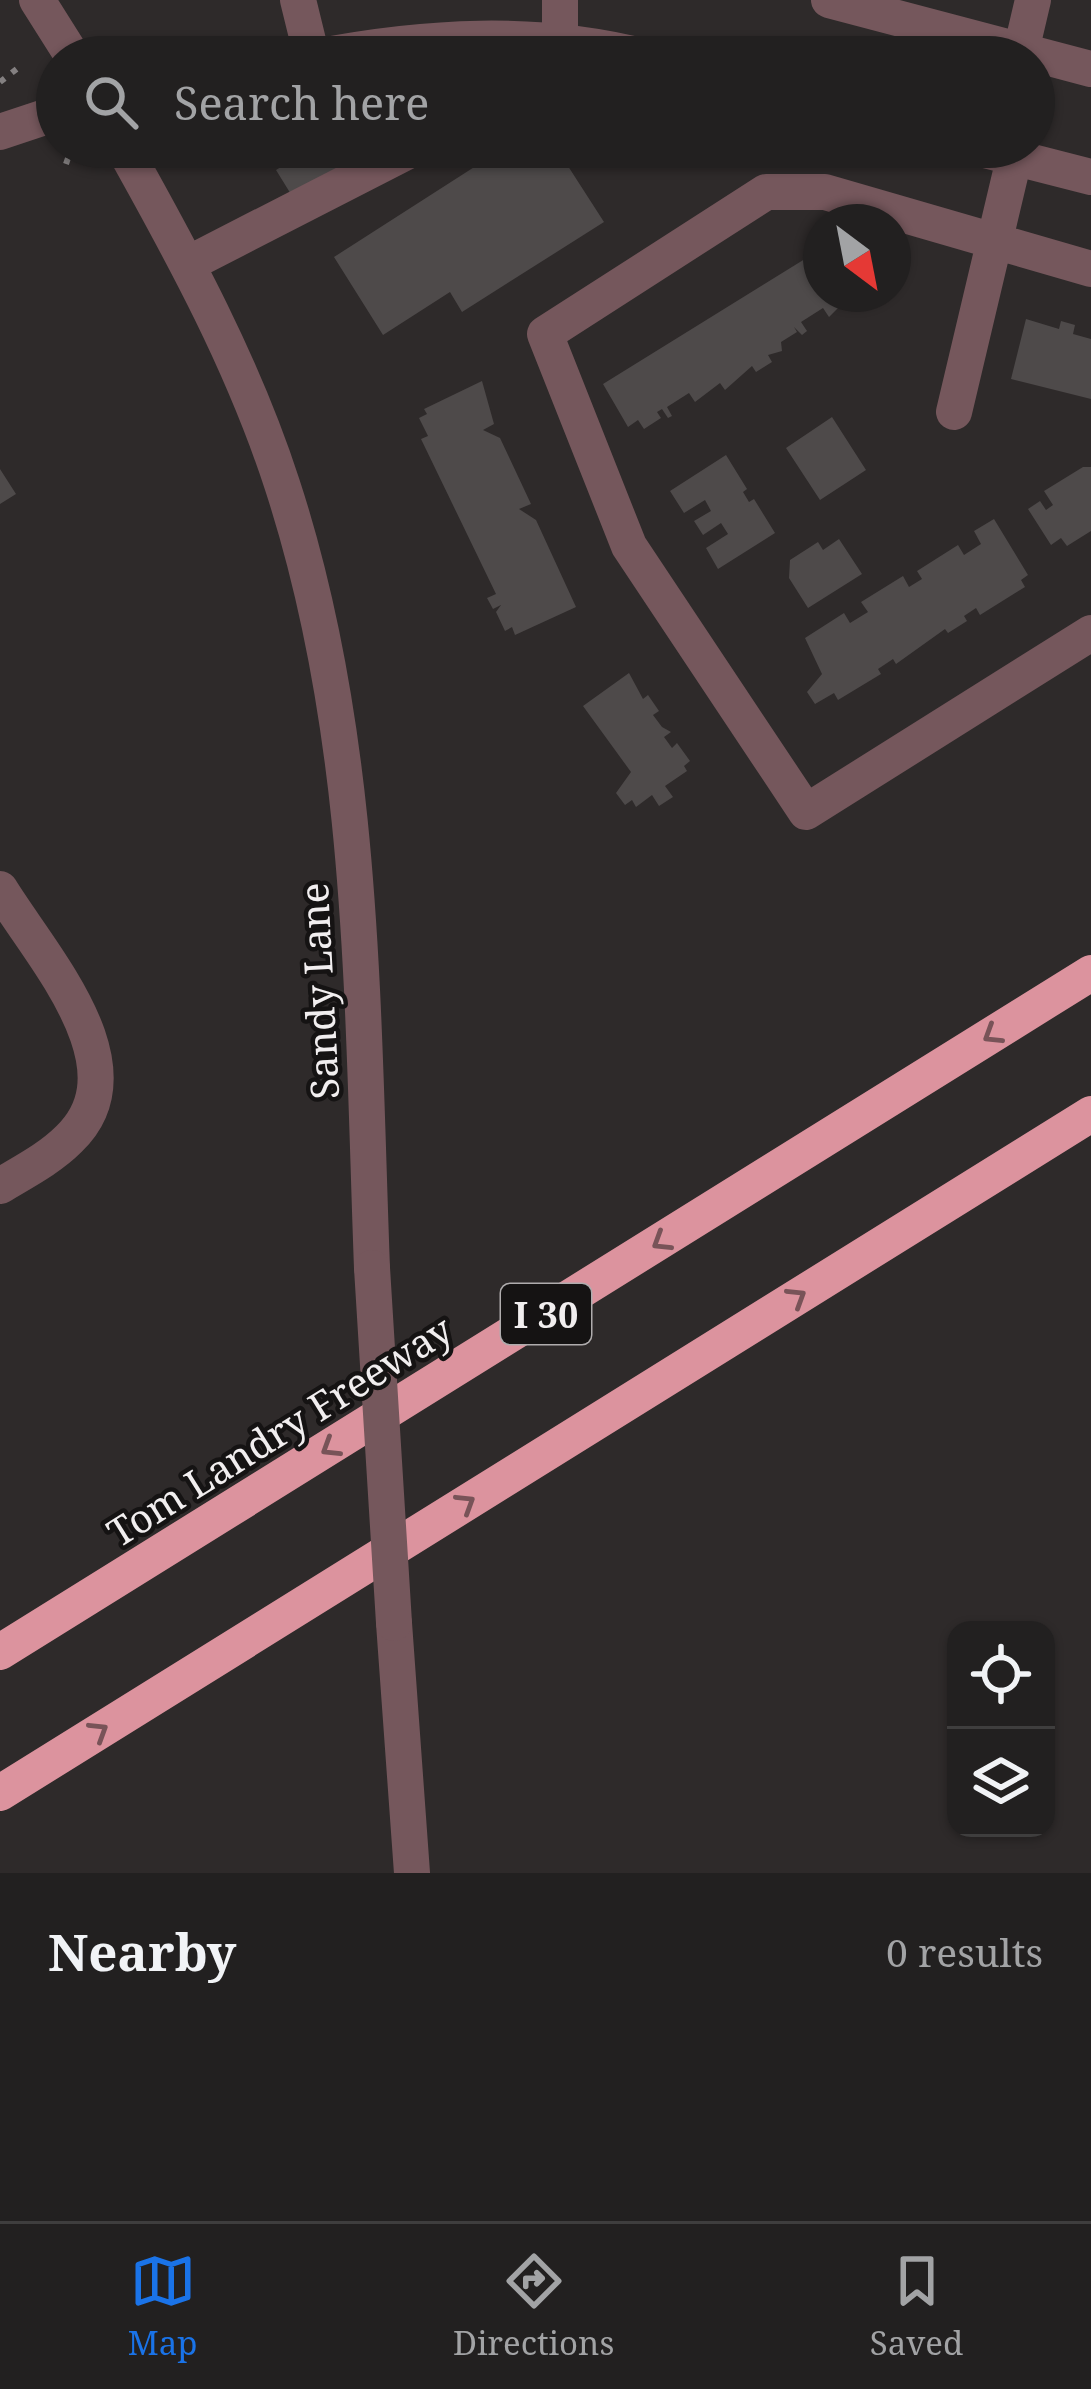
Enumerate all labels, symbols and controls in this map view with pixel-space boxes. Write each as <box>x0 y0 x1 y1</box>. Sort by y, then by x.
search box <box>36 36 1055 168</box>
icon: search <box>78 69 144 135</box>
text: Search here <box>174 72 429 133</box>
north arrow <box>803 204 911 312</box>
street label: Sandy Lane <box>286 881 350 1101</box>
one-way arrow <box>983 1021 1005 1043</box>
one-way arrow <box>652 1228 674 1250</box>
road number: I 30 <box>501 1284 591 1344</box>
one-way arrow <box>784 1288 806 1311</box>
street label: Tom Landry Freeway <box>96 1302 462 1558</box>
one-way arrow <box>321 1434 343 1456</box>
one-way arrow <box>453 1495 475 1517</box>
map controls <box>947 1621 1055 1837</box>
button: locate <box>947 1621 1055 1729</box>
one-way arrow <box>86 1723 108 1745</box>
button: layers <box>947 1729 1055 1837</box>
text: Nearby <box>48 1916 236 1986</box>
text: 0 results <box>886 1925 1043 1978</box>
tab: Map <box>128 2248 198 2365</box>
tab: Directions <box>453 2248 614 2365</box>
tab: Saved <box>870 2248 963 2365</box>

